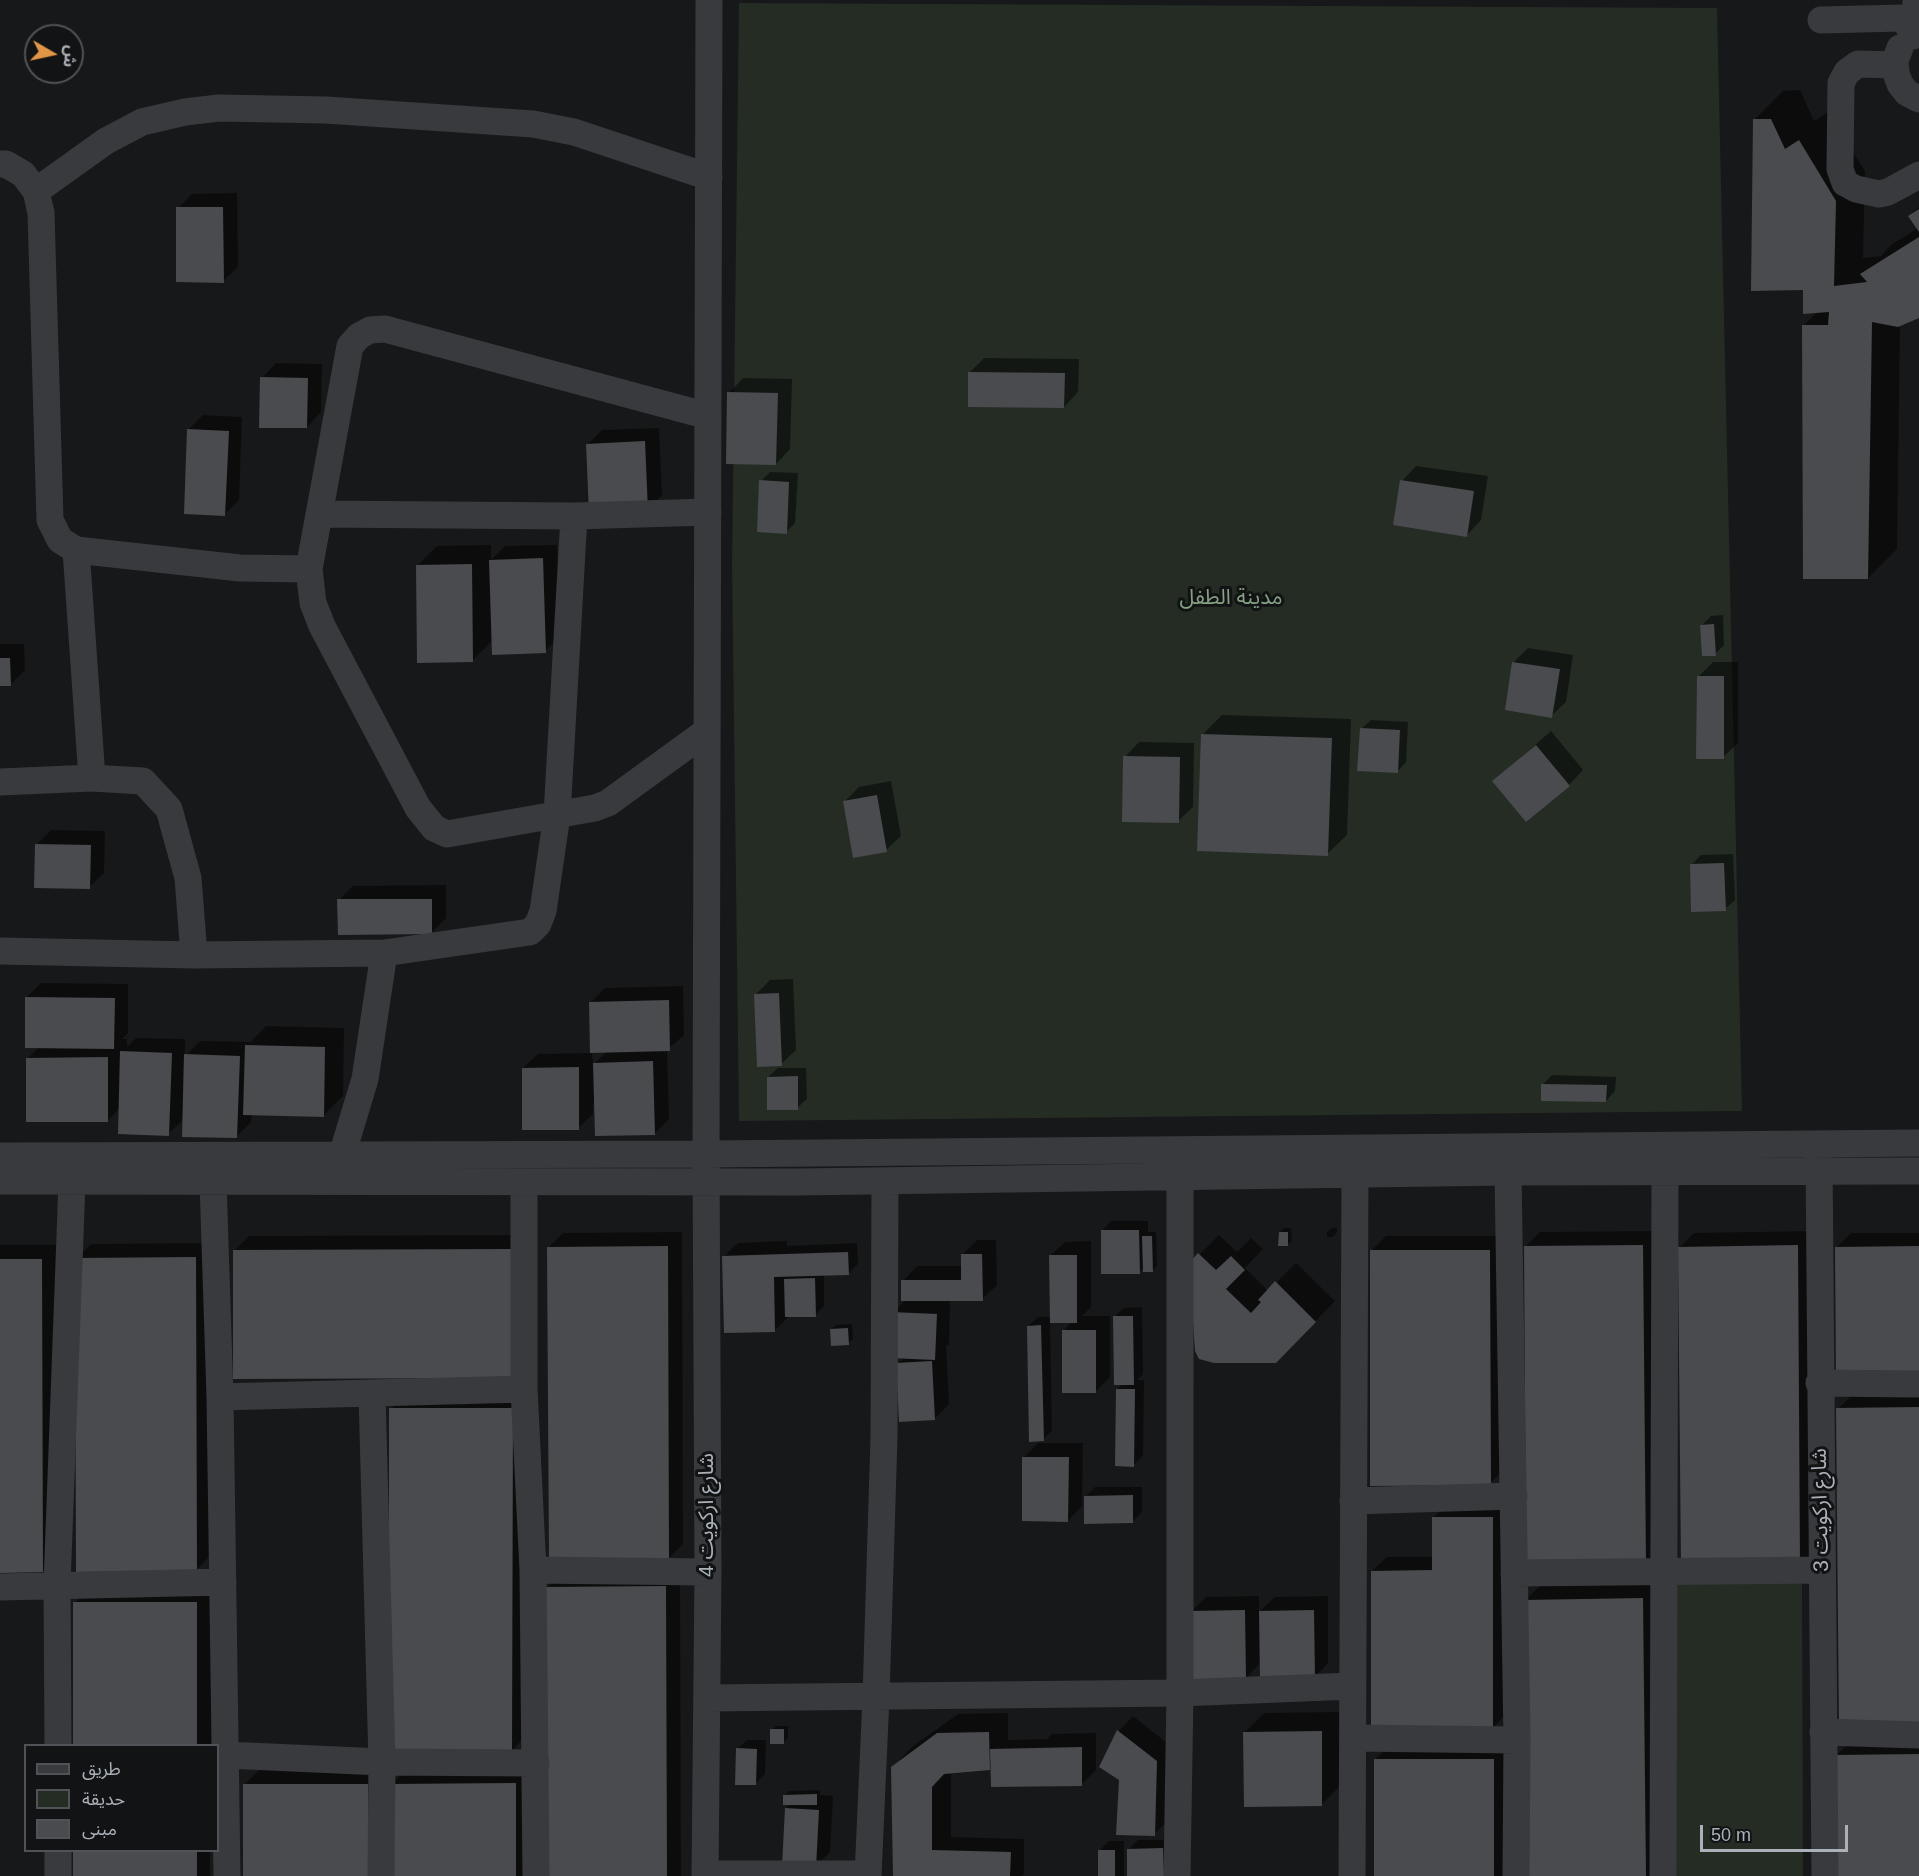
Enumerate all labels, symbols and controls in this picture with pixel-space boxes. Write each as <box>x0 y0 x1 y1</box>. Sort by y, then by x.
north arrow <box>24 24 84 84</box>
text: ش <box>60 44 80 69</box>
park label: مدينة الطفل <box>1180 585 1282 611</box>
street label: شارع اركويت 3 <box>1807 1448 1835 1572</box>
street label: شارع اركويت 4 <box>694 1453 720 1577</box>
legend <box>24 1744 219 1852</box>
text: طريق <box>82 1759 121 1779</box>
text: حديقة <box>82 1789 125 1809</box>
scale bar <box>1703 1813 1852 1851</box>
text: مبنى <box>82 1819 117 1839</box>
text: 50 m <box>1711 1825 1751 1845</box>

